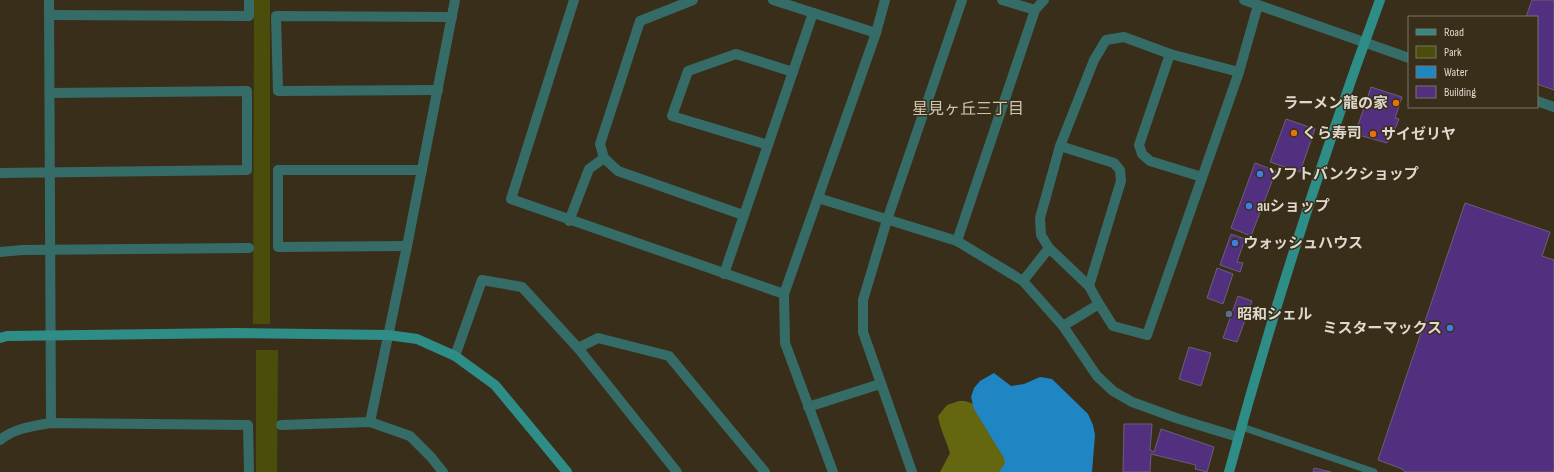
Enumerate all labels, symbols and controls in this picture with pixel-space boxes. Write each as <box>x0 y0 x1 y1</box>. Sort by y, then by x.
legend <box>1408 16 1538 108</box>
text: Road <box>1444 25 1464 40</box>
text: Park <box>1444 45 1462 60</box>
text: Water <box>1444 65 1468 80</box>
text: Building <box>1444 85 1476 100</box>
place label: ラーメン龍の家 <box>1284 94 1388 113</box>
marker: ラーメン龍の家 <box>1391 98 1401 108</box>
district label: 星見ヶ丘三丁目 <box>912 100 1024 119</box>
place label: くら寿司 <box>1302 124 1362 143</box>
place label: サイゼリヤ <box>1381 125 1456 144</box>
marker: くら寿司 <box>1289 128 1299 138</box>
marker: サイゼリヤ <box>1368 129 1378 139</box>
place label: ソフトバンクショップ <box>1268 165 1419 184</box>
marker: ソフトバンクショップ <box>1255 169 1265 179</box>
place label: auショップ <box>1257 197 1330 216</box>
marker: auショップ <box>1244 201 1254 211</box>
place label: ウォッシュハウス <box>1243 234 1363 253</box>
marker: ウォッシュハウス <box>1230 238 1240 248</box>
place label: 昭和シェル <box>1237 305 1312 324</box>
marker: 昭和シェル <box>1224 309 1234 319</box>
place label: ミスターマックス <box>1322 319 1442 338</box>
marker: ミスターマックス <box>1445 323 1455 333</box>

